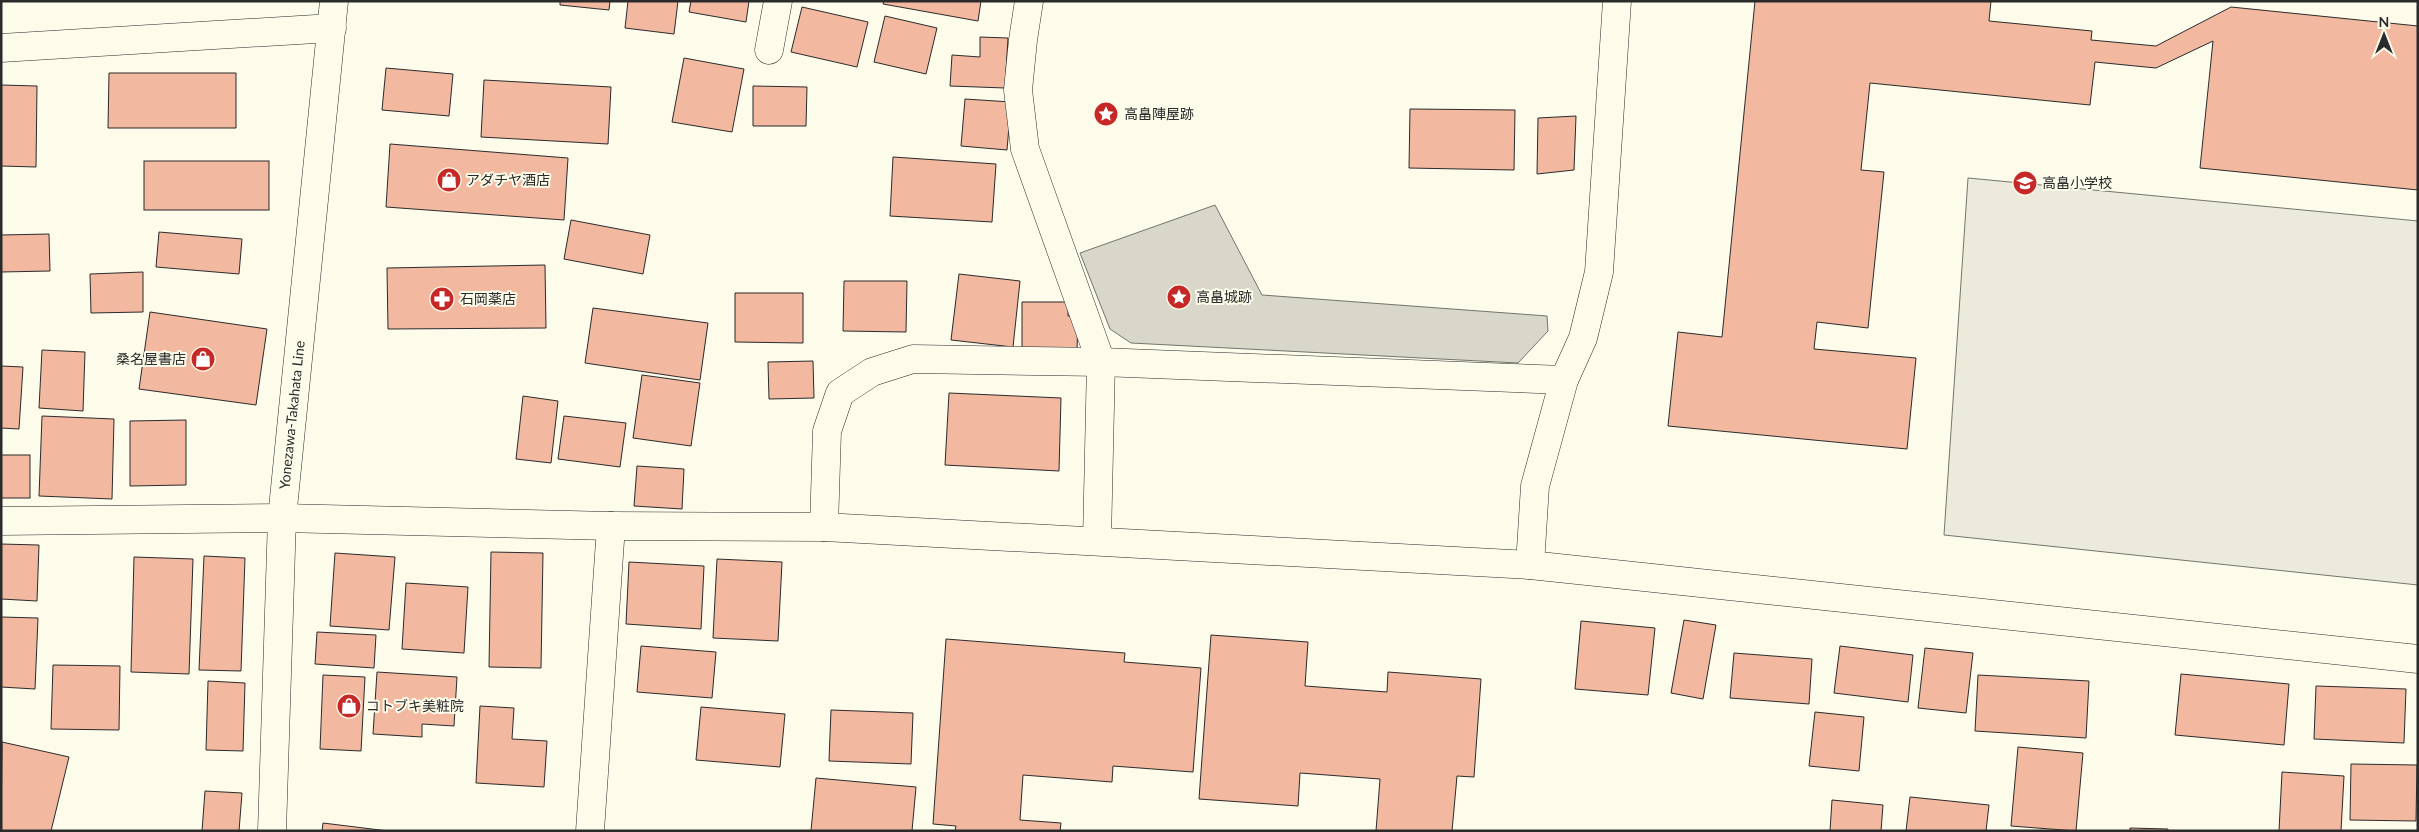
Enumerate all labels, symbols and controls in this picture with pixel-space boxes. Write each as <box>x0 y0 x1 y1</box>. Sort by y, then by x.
north arrow <box>2359 10 2409 60</box>
text: N <box>2379 13 2389 30</box>
place icon: 高畠陣屋跡 <box>1093 101 1119 127</box>
place label: 高畠陣屋跡 <box>1124 105 1194 122</box>
shop icon: アダチヤ酒店 <box>436 167 462 193</box>
school or university icon: 高畠小学校 <box>2012 170 2038 196</box>
place label: アダチヤ酒店 <box>466 171 550 188</box>
place label: 高畠小学校 <box>2042 174 2112 191</box>
place icon: 高畠城跡 <box>1166 284 1192 310</box>
pharmacy icon: 石岡薬店 <box>429 286 455 312</box>
place label: 高畠城跡 <box>1196 288 1252 305</box>
place label: 石岡薬店 <box>460 290 516 307</box>
street label: Yonezawa-Takahata Line <box>275 340 308 490</box>
shop icon: 桑名屋書店 <box>190 346 216 372</box>
place label: 桑名屋書店 <box>116 350 186 367</box>
shop icon: コトブキ美粧院 <box>336 693 362 719</box>
place label: コトブキ美粧院 <box>366 697 464 714</box>

